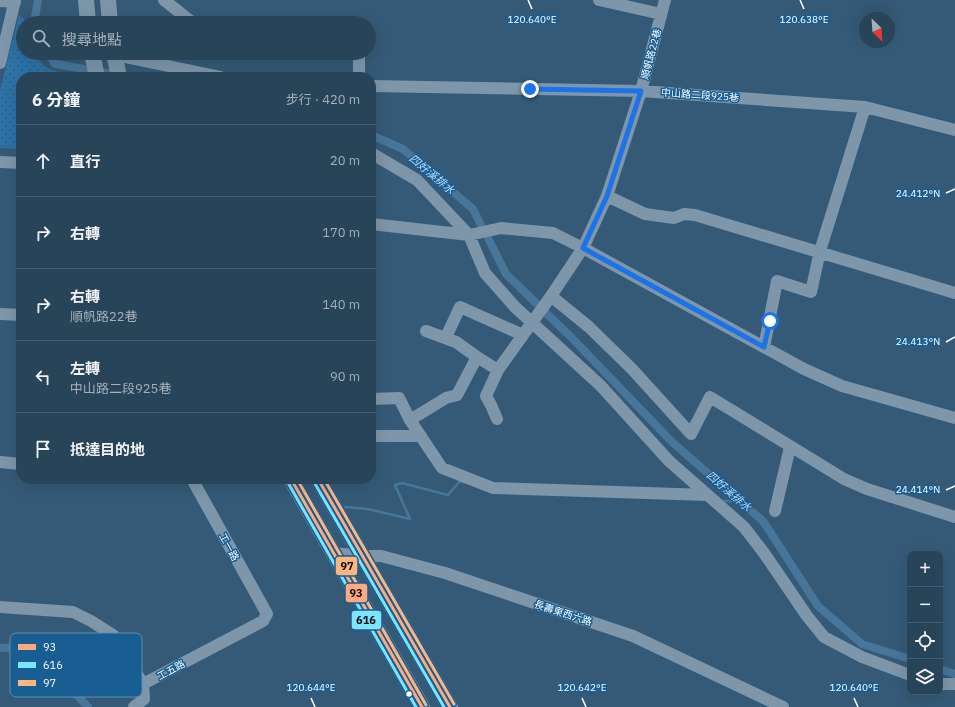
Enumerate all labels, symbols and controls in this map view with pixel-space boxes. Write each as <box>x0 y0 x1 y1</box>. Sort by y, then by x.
north arrow <box>859 12 895 48</box>
text: 120.640°E <box>507 13 557 26</box>
text: 120.638°E <box>779 13 829 26</box>
search box <box>16 16 376 60</box>
icon: search <box>30 27 52 49</box>
street label: 順帆路22巷 <box>638 27 664 81</box>
text: 搜尋地點 <box>62 30 122 49</box>
route end <box>521 80 539 98</box>
street label: 中山路二段925巷 <box>661 86 739 104</box>
text: 6 分鐘 <box>32 89 80 111</box>
text: 步行 · 420 m <box>286 91 360 108</box>
icon: ahead <box>32 150 54 172</box>
water label: 四好溪排水 <box>406 151 458 198</box>
text: 直行 <box>70 152 100 171</box>
text: 20 m <box>330 152 360 169</box>
text: 24.412°N <box>896 187 940 200</box>
icon: right <box>32 222 54 244</box>
text: 右轉 <box>70 224 100 243</box>
text: 170 m <box>322 224 360 241</box>
text: 右轉 <box>70 287 100 306</box>
icon: right <box>32 294 54 316</box>
text: 140 m <box>322 296 360 313</box>
text: 順帆路22巷 <box>70 308 138 325</box>
route start <box>761 312 779 330</box>
text: 24.413°N <box>896 335 940 348</box>
text: 左轉 <box>70 359 100 378</box>
icon: left <box>32 366 54 388</box>
text: 90 m <box>330 368 360 385</box>
text: 中山路二段925巷 <box>70 380 171 397</box>
icon: arrive <box>32 438 54 460</box>
text: 抵達目的地 <box>70 440 145 459</box>
water label: 四好溪排水 <box>704 468 755 515</box>
text: 24.414°N <box>896 483 940 496</box>
street label: 工一路 <box>216 531 242 563</box>
map controls <box>907 551 943 695</box>
button: + <box>907 551 943 587</box>
line badge: 97 <box>335 556 358 576</box>
text: 97 <box>340 559 354 573</box>
line badge: 93 <box>345 583 368 603</box>
text: 93 <box>349 586 363 600</box>
button: − <box>907 587 943 623</box>
street label: 長壽東西六路 <box>532 598 594 628</box>
line badge: 616 <box>351 610 382 630</box>
text: 616 <box>356 613 376 627</box>
button: locate <box>907 623 943 659</box>
legend <box>10 633 142 697</box>
text: 93 <box>43 640 56 654</box>
street label: 工五路 <box>155 657 187 683</box>
text: 616 <box>43 658 63 672</box>
button: layers <box>907 659 943 695</box>
text: 97 <box>43 676 56 690</box>
text: 120.644°E <box>286 681 336 694</box>
text: 120.642°E <box>557 681 607 694</box>
text: 120.640°E <box>829 681 879 694</box>
unlabelled marker <box>404 689 414 699</box>

